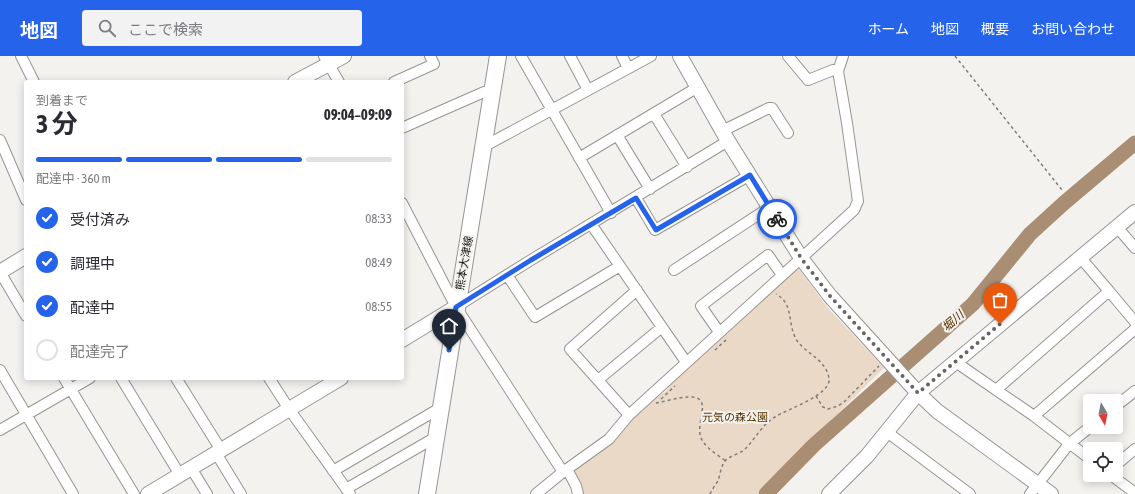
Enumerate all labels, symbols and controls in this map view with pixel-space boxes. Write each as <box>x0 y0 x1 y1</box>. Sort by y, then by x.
search box <box>82 10 362 46</box>
icon: search <box>96 17 118 39</box>
text: 地図 <box>20 19 58 41</box>
text: ここで検索 <box>128 21 203 38</box>
text: ホーム <box>867 21 909 37</box>
text: 地図 <box>931 21 959 37</box>
text: 概要 <box>981 21 1009 37</box>
text: お問い合わせ <box>1031 21 1115 37</box>
text: 到着まで <box>36 93 88 108</box>
text: 09:04–09:09 <box>324 106 392 123</box>
text: 3 分 <box>36 109 78 139</box>
text: 配達中 · 360 m <box>36 171 111 186</box>
courier <box>757 199 797 239</box>
icon: check <box>36 207 58 229</box>
icon: bike <box>766 208 788 230</box>
text: 受付済み <box>70 211 130 228</box>
text: 08:33 <box>365 211 392 226</box>
street label: 熊本大津線 <box>453 235 475 291</box>
icon: check <box>36 251 58 273</box>
text: 調理中 <box>70 255 115 272</box>
text: 08:49 <box>365 255 392 270</box>
pin <box>983 283 1017 324</box>
icon: bag <box>989 289 1011 311</box>
icon: check <box>36 295 58 317</box>
text: 配達中 <box>70 299 115 316</box>
text: 08:55 <box>365 299 392 314</box>
water label: 堀川 <box>939 307 968 334</box>
pin <box>432 309 466 350</box>
icon: home <box>438 315 460 337</box>
text: 配達完了 <box>70 343 130 360</box>
north arrow <box>1083 394 1123 434</box>
map controls <box>1083 394 1123 482</box>
park label: 元気の森公園 <box>702 411 768 423</box>
button: locate <box>1083 442 1123 482</box>

